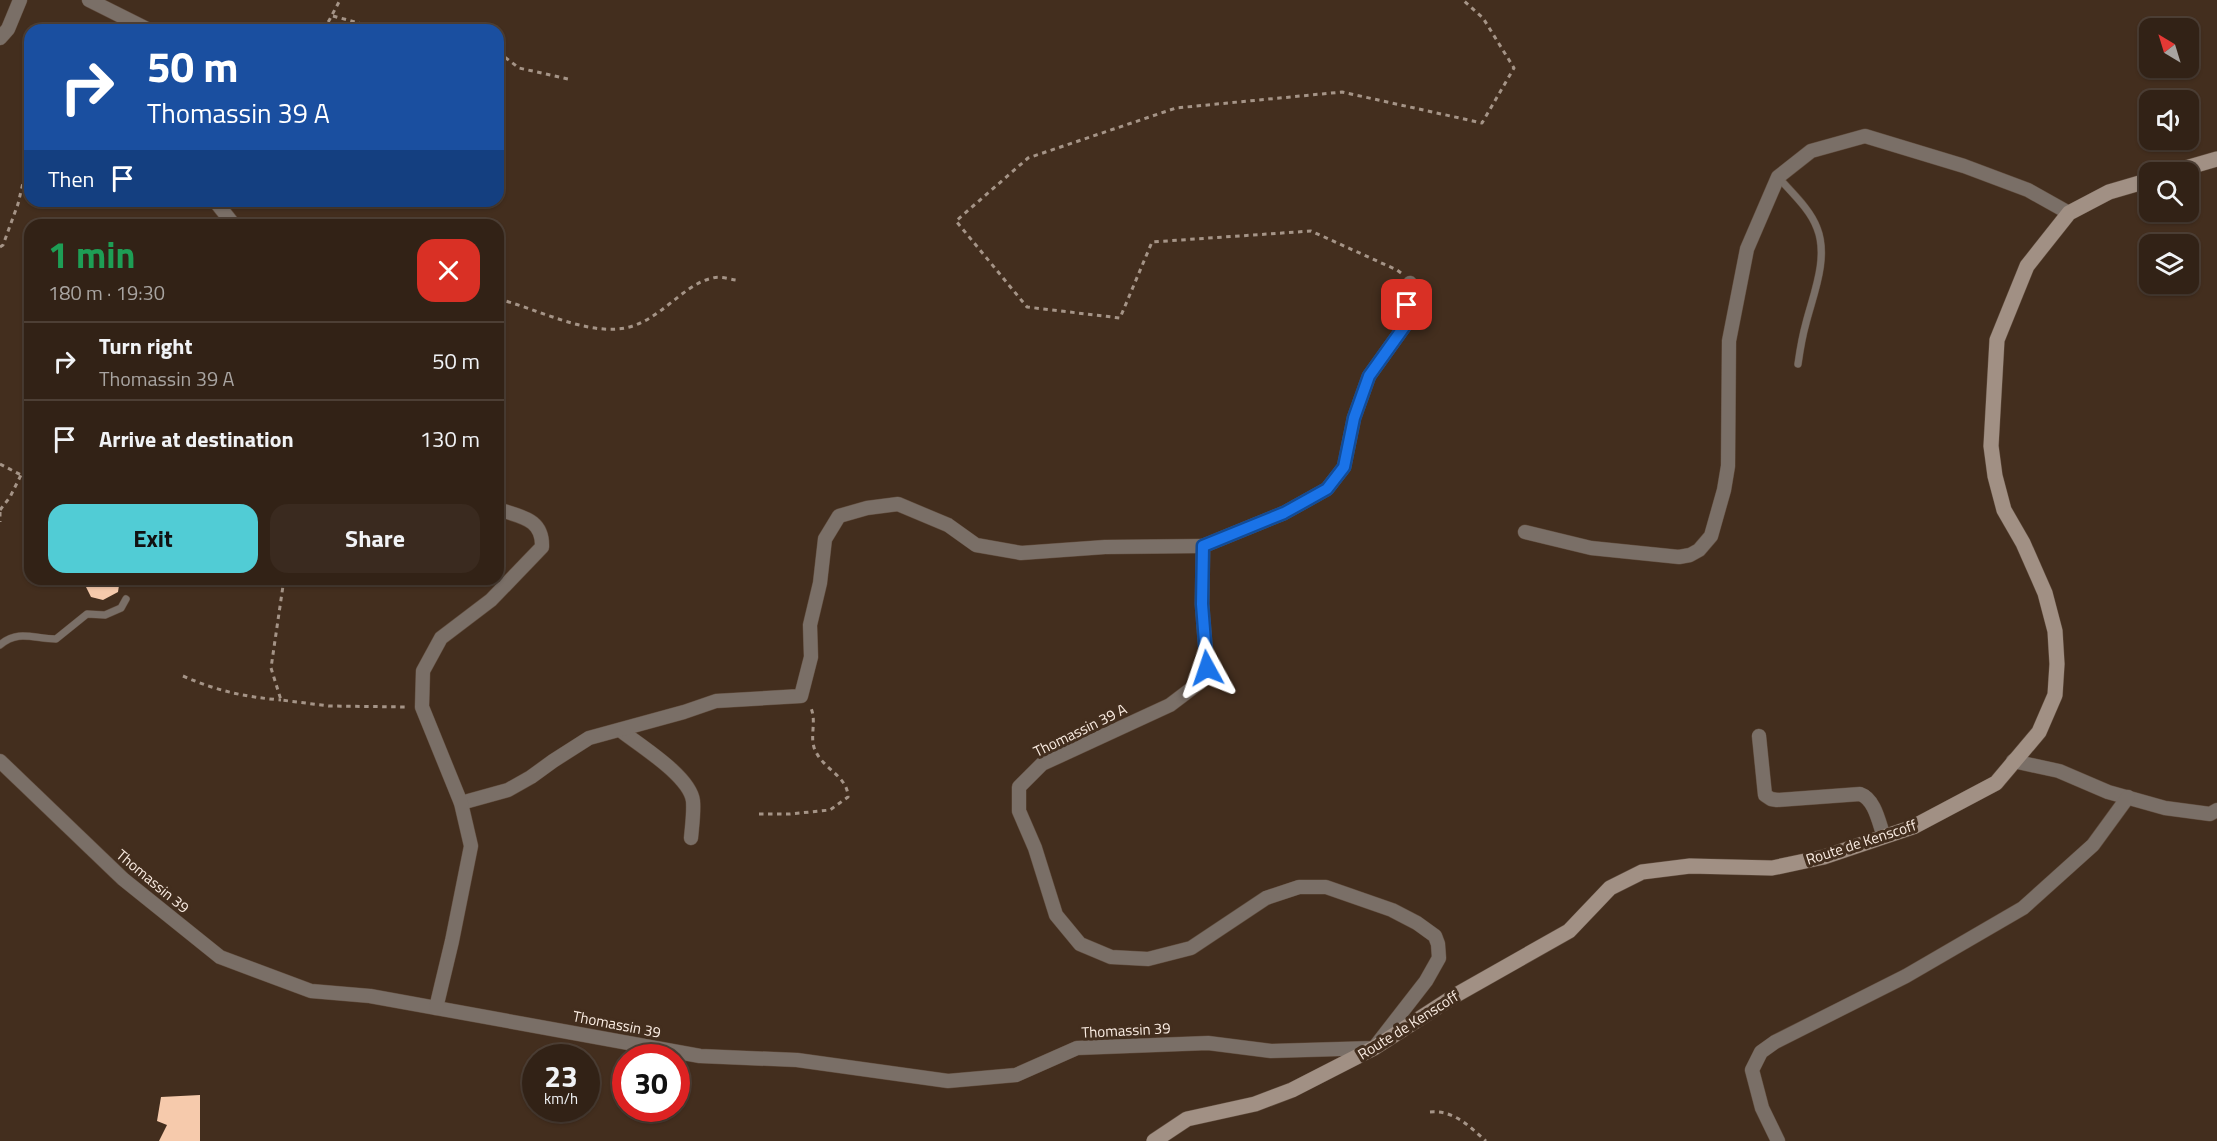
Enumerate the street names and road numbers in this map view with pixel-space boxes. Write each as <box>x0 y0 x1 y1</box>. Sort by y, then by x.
street label: Thomassin 39 A <box>1029 697 1131 763</box>
street label: Route de Kenscoff <box>1803 813 1919 871</box>
street label: Thomassin 39 <box>111 843 195 919</box>
street label: Route de Kenscoff <box>1353 985 1463 1065</box>
street label: Thomassin 39 <box>571 1004 663 1044</box>
street label: Thomassin 39 <box>1081 1016 1171 1044</box>

